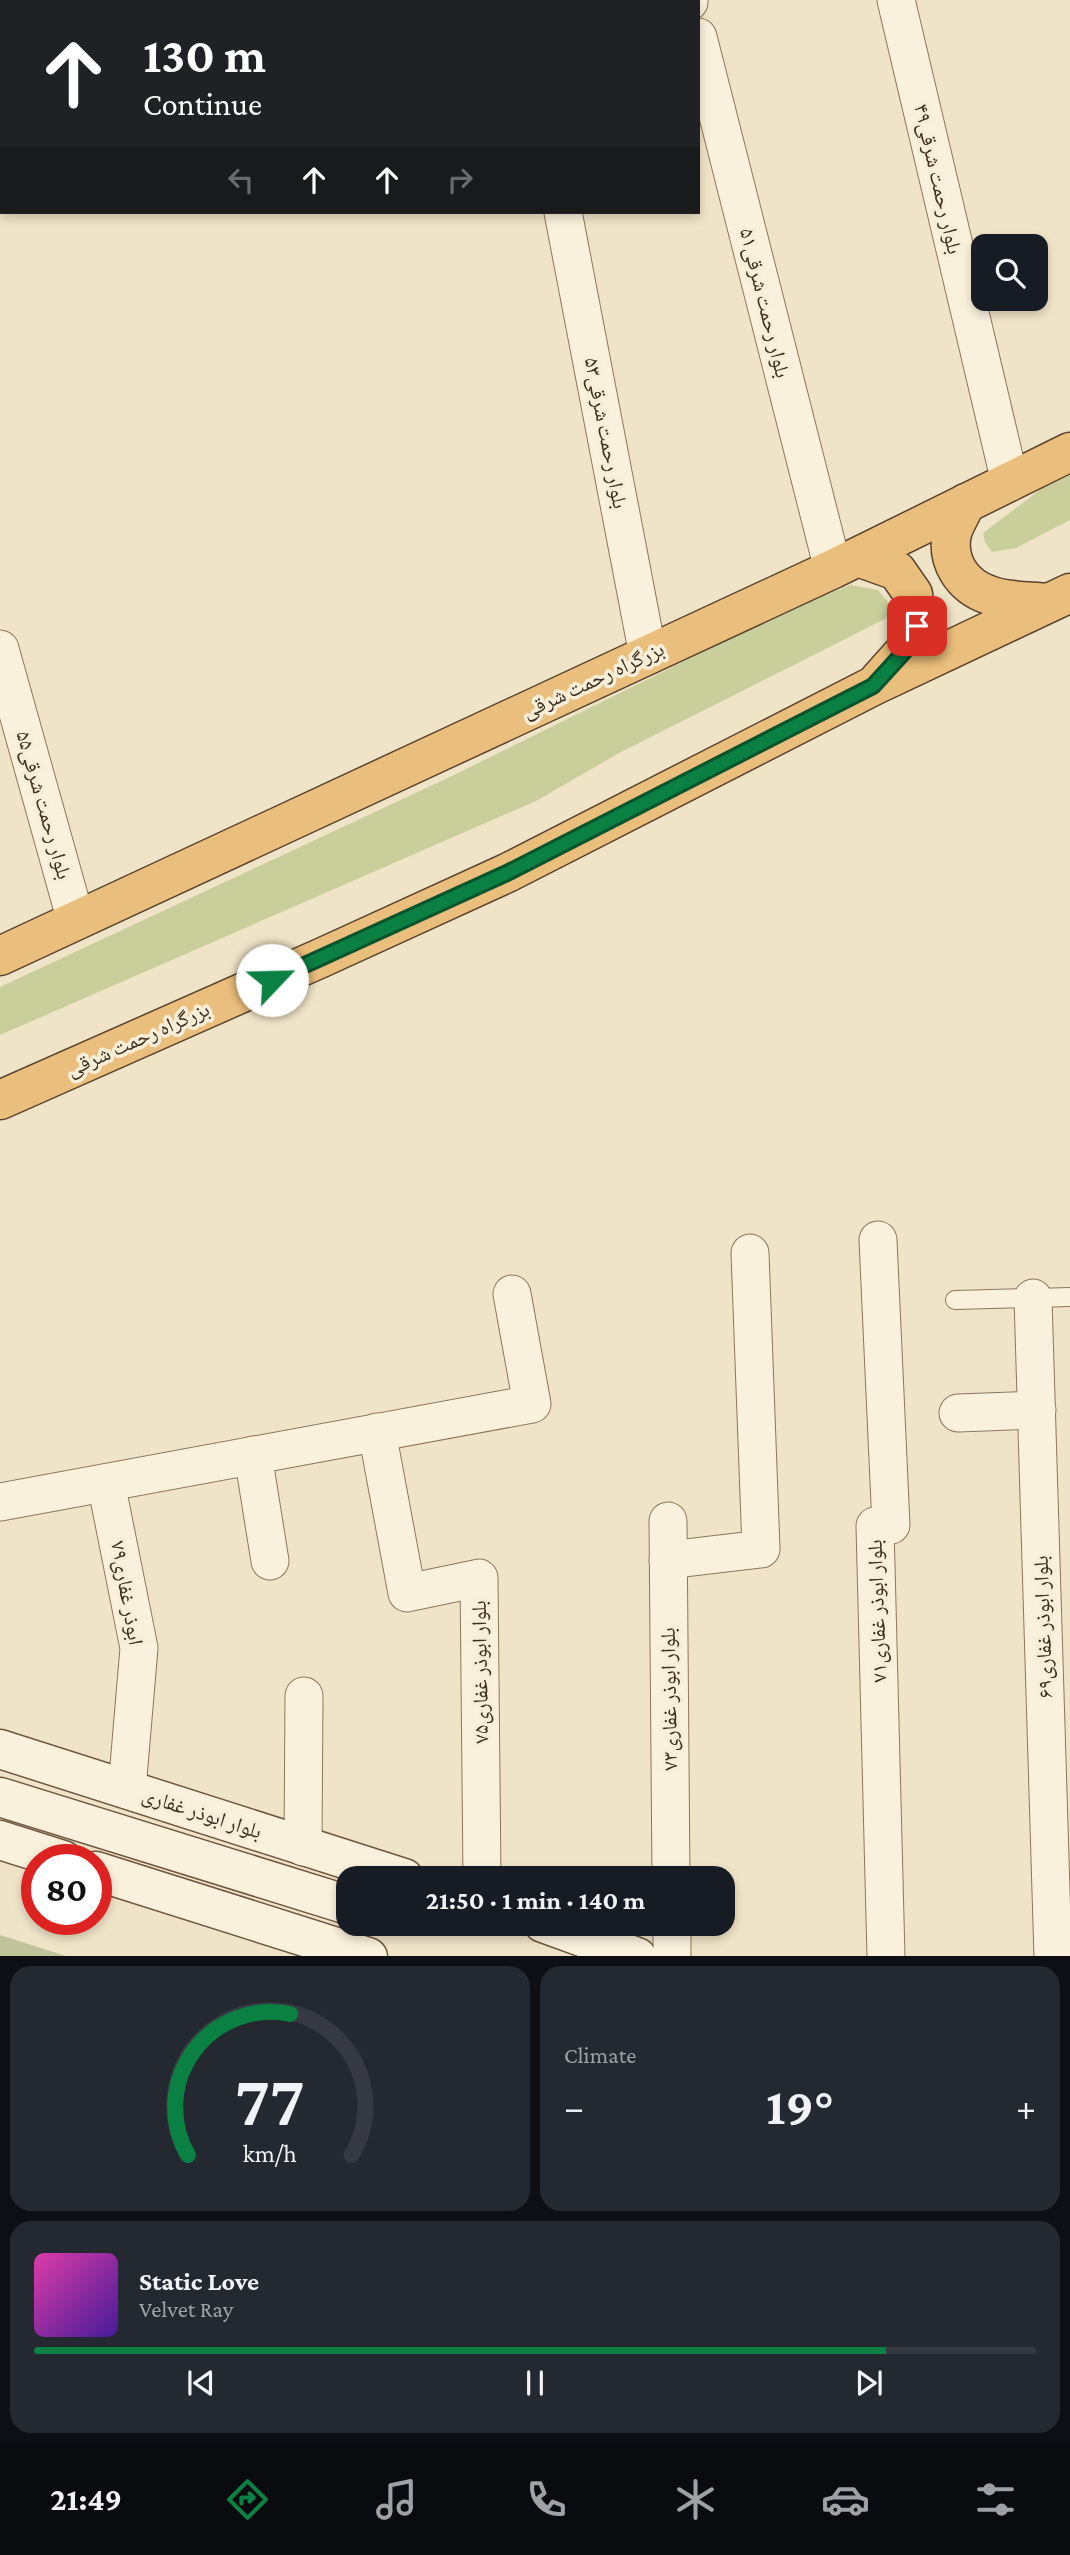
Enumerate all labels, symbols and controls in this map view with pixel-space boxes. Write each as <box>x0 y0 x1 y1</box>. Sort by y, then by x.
icon: ahead <box>28 28 119 119</box>
text: 130 m <box>143 28 266 83</box>
text: Continue <box>143 86 262 122</box>
street label: بلوار رحمت شرقی۴۹ <box>908 102 967 257</box>
icon: left <box>222 161 260 199</box>
icon: ahead <box>295 161 333 199</box>
icon: ahead <box>368 161 406 199</box>
icon: right <box>441 161 479 199</box>
street label: بلوار رحمت شرقی۵۱ <box>734 226 795 381</box>
map controls <box>971 234 1048 311</box>
button: search <box>971 234 1048 311</box>
street label: بلوار رحمت شرقی۵۳ <box>579 355 632 511</box>
pin <box>887 596 947 656</box>
icon: arrive <box>898 607 936 645</box>
street label: بزرگراه رحمت شرقی <box>518 637 668 724</box>
street label: بلوار رحمت شرقی۵۵ <box>10 728 77 882</box>
position arrow <box>235 943 309 1017</box>
street label: بزرگراه رحمت شرقی <box>63 997 214 1082</box>
street label: ۷۹ابوذر غفاری <box>106 1539 148 1647</box>
street label: بلوار ابوذر غفاری۷۱ <box>863 1539 891 1683</box>
street label: بلوار ابوذر غفاری۶۹ <box>1029 1555 1057 1699</box>
street label: بلوار ابوذر غفاری۷۵ <box>467 1600 493 1744</box>
street label: بلوار ابوذر غفاری۷۳ <box>656 1627 682 1771</box>
street label: بلوار ابوذر غفاری <box>139 1782 265 1844</box>
speed limit sign: 80 <box>21 1844 112 1935</box>
text: 21:50 · 1 min · 140 m <box>426 1886 645 1915</box>
text: Climate <box>564 2042 636 2068</box>
text: 77 <box>235 2060 305 2141</box>
text: 19° <box>766 2077 834 2135</box>
text: − <box>564 2086 584 2128</box>
text: + <box>1016 2086 1036 2128</box>
text: km/h <box>243 2139 297 2166</box>
text: Static Love <box>139 2267 259 2296</box>
text: Velvet Ray <box>139 2296 233 2322</box>
icon: previous <box>182 2364 220 2402</box>
icon: pause <box>516 2364 554 2402</box>
icon: next <box>850 2364 888 2402</box>
icon: directions <box>223 2475 272 2524</box>
icon: music <box>372 2475 421 2524</box>
icon: phone <box>522 2475 571 2524</box>
icon: climate <box>671 2475 720 2524</box>
icon: car <box>821 2475 870 2524</box>
icon: filters <box>971 2475 1020 2524</box>
text: 21:49 <box>50 2481 122 2517</box>

